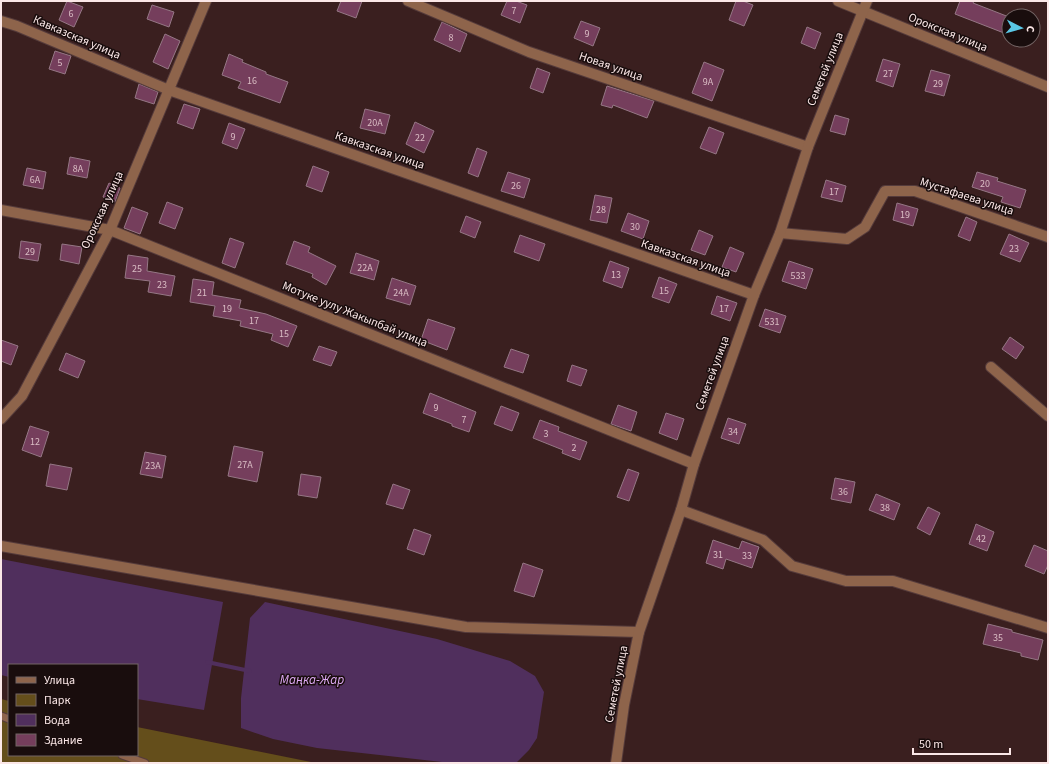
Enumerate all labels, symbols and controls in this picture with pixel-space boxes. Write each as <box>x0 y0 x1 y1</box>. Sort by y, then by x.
house number: 7 <box>512 4 517 18</box>
house number: 6 <box>69 7 74 21</box>
north arrow <box>1001 8 1041 48</box>
street label: Орокская улица <box>906 9 990 56</box>
street label: Кавказская улица <box>30 11 123 64</box>
text: С <box>1023 25 1038 34</box>
house number: 9 <box>585 27 590 41</box>
street label: Семетей улица <box>803 30 848 109</box>
house number: 8 <box>449 31 454 45</box>
street label: Новая улица <box>577 48 645 85</box>
house number: 5 <box>58 56 63 70</box>
house number: 27 <box>883 67 893 81</box>
house number: 16 <box>247 74 257 88</box>
house number: 9А <box>703 75 714 89</box>
house number: 29 <box>933 77 943 91</box>
house number: 20А <box>367 116 383 130</box>
street label: Кавказская улица <box>333 127 427 174</box>
house number: 9 <box>231 130 236 144</box>
house number: 22 <box>415 131 425 145</box>
house number: 8А <box>73 162 84 176</box>
street label: Орокская улица <box>77 168 128 252</box>
house number: 6А <box>30 173 41 187</box>
street label: Мустафаева улица <box>918 173 1016 220</box>
house number: 20 <box>980 177 990 191</box>
house number: 26 <box>511 179 521 193</box>
house number: 17 <box>829 185 839 199</box>
house number: 28 <box>596 203 606 217</box>
house number: 19 <box>900 208 910 222</box>
house number: 30 <box>630 220 640 234</box>
street label: Кавказская улица <box>639 235 733 282</box>
house number: 23 <box>1009 242 1019 256</box>
house number: 29 <box>25 245 35 259</box>
house number: 22А <box>357 261 373 275</box>
house number: 25 <box>132 262 142 276</box>
house number: 13 <box>611 268 621 282</box>
house number: 533 <box>791 269 805 283</box>
street label: Мотуке уулу Жакыпбай улица <box>280 277 430 351</box>
house number: 23 <box>157 278 167 292</box>
house number: 15 <box>659 284 669 298</box>
house number: 21 <box>197 286 207 300</box>
house number: 24А <box>393 286 409 300</box>
house number: 19 <box>222 302 232 316</box>
house number: 17 <box>719 302 729 316</box>
house number: 17 <box>249 314 259 328</box>
house number: 531 <box>765 315 779 329</box>
house number: 15 <box>279 327 289 341</box>
street label: Семетей улица <box>691 334 734 413</box>
house number: 9 <box>434 401 439 415</box>
house number: 7 <box>462 413 467 427</box>
house number: 34 <box>728 425 738 439</box>
house number: 3 <box>544 427 549 441</box>
house number: 12 <box>30 435 40 449</box>
house number: 2 <box>572 441 577 455</box>
house number: 27А <box>237 458 253 472</box>
house number: 23А <box>145 459 161 473</box>
house number: 36 <box>838 485 848 499</box>
house number: 38 <box>880 501 890 515</box>
house number: 42 <box>976 532 986 546</box>
house number: 31 <box>713 548 723 562</box>
house number: 33 <box>742 549 752 563</box>
house number: 35 <box>993 631 1003 645</box>
street label: Семетей улица <box>601 644 632 724</box>
legend <box>8 664 138 756</box>
water label: Маңка-Жар <box>280 671 344 689</box>
text: Улица <box>44 672 75 689</box>
text: Парк <box>44 692 70 709</box>
text: Вода <box>44 712 70 729</box>
scale bar <box>913 730 1010 756</box>
text: Здание <box>44 732 83 749</box>
text: 50 m <box>919 736 943 753</box>

